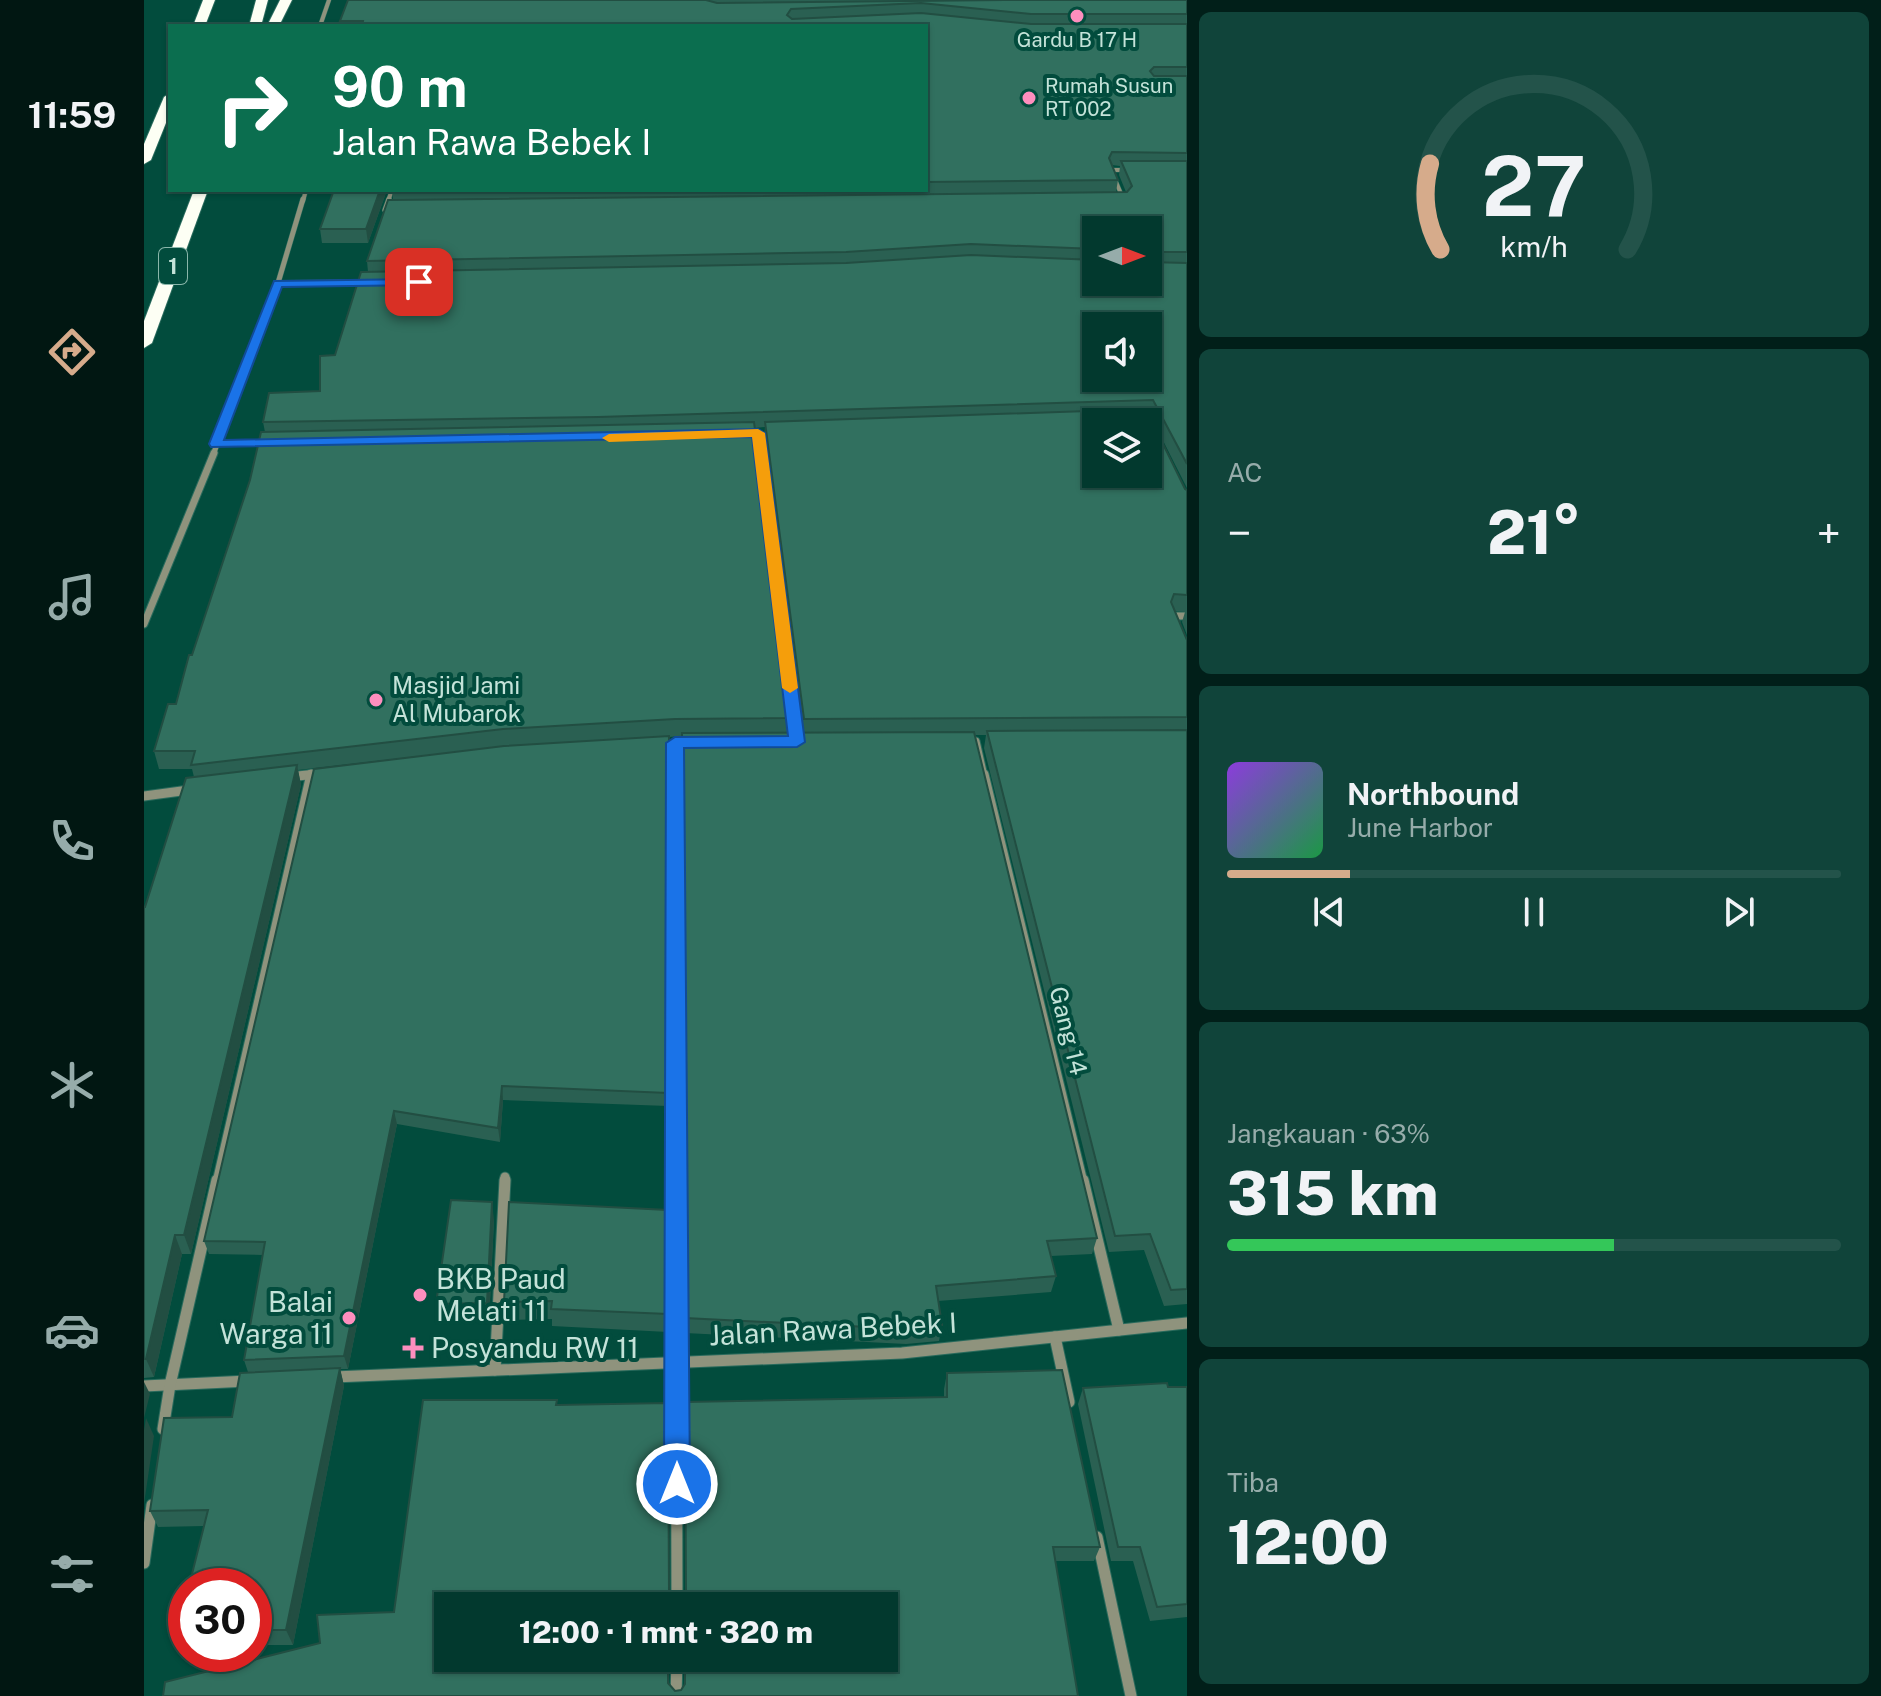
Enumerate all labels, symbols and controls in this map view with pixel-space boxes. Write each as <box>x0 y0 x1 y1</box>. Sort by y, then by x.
marker: Gardu B 17 H <box>1068 7 1086 25</box>
place label: Gardu B 17 H <box>1017 28 1137 52</box>
text: 90 m <box>332 54 468 120</box>
icon: right <box>200 56 304 160</box>
place label: Rumah Susun RT 002 <box>1045 74 1173 121</box>
marker: Rumah Susun RT 002 <box>1020 89 1038 107</box>
text: 11:59 <box>28 94 116 136</box>
text: Jalan Rawa Bebek I <box>332 121 651 163</box>
text: 27 <box>1482 137 1586 235</box>
north arrow <box>1082 216 1162 296</box>
map controls <box>1082 216 1162 488</box>
text: km/h <box>1500 231 1568 264</box>
road number: 1 <box>159 248 187 284</box>
pin <box>385 248 453 316</box>
icon: arrive <box>397 260 441 304</box>
button: sound <box>1082 312 1162 392</box>
icon: directions <box>44 324 100 380</box>
button: layers <box>1082 408 1162 488</box>
text: AC <box>1227 457 1262 488</box>
text: 21° <box>1487 497 1581 568</box>
text: − <box>1227 507 1251 559</box>
text: + <box>1817 507 1841 559</box>
icon: music <box>44 569 100 625</box>
place label: Masjid Jami Al Mubarok <box>392 671 521 727</box>
marker: Masjid Jami Al Mubarok <box>367 691 385 709</box>
text: Northbound <box>1347 776 1519 812</box>
text: June Harbor <box>1347 812 1493 843</box>
icon: phone <box>44 813 100 869</box>
icon: previous <box>1307 890 1351 934</box>
icon: pause <box>1512 890 1556 934</box>
icon: next <box>1717 890 1761 934</box>
street label: Gang 14 <box>1044 984 1093 1078</box>
icon: climate <box>44 1057 100 1113</box>
text: Jangkauan · 63% <box>1227 1118 1430 1149</box>
text: 315 km <box>1227 1158 1438 1229</box>
place label: BKB Paud Melati 11 <box>436 1262 566 1327</box>
place label: Balai Warga 11 <box>219 1285 333 1350</box>
marker: BKB Paud Melati 11 <box>411 1286 429 1304</box>
icon: car <box>44 1302 100 1358</box>
street label: Jalan Rawa Bebek I <box>708 1306 958 1351</box>
marker: Balai Warga 11 <box>340 1309 358 1327</box>
place label: Posyandu RW 11 <box>431 1331 639 1364</box>
marker: Posyandu RW 11 <box>402 1337 424 1359</box>
position arrow <box>635 1442 719 1526</box>
text: Tiba <box>1227 1467 1279 1498</box>
text: 12:00 <box>1227 1507 1389 1578</box>
icon: filters <box>44 1546 100 1602</box>
speed limit sign: 30 <box>168 1568 272 1672</box>
text: 12:00 · 1 mnt · 320 m <box>519 1614 813 1650</box>

